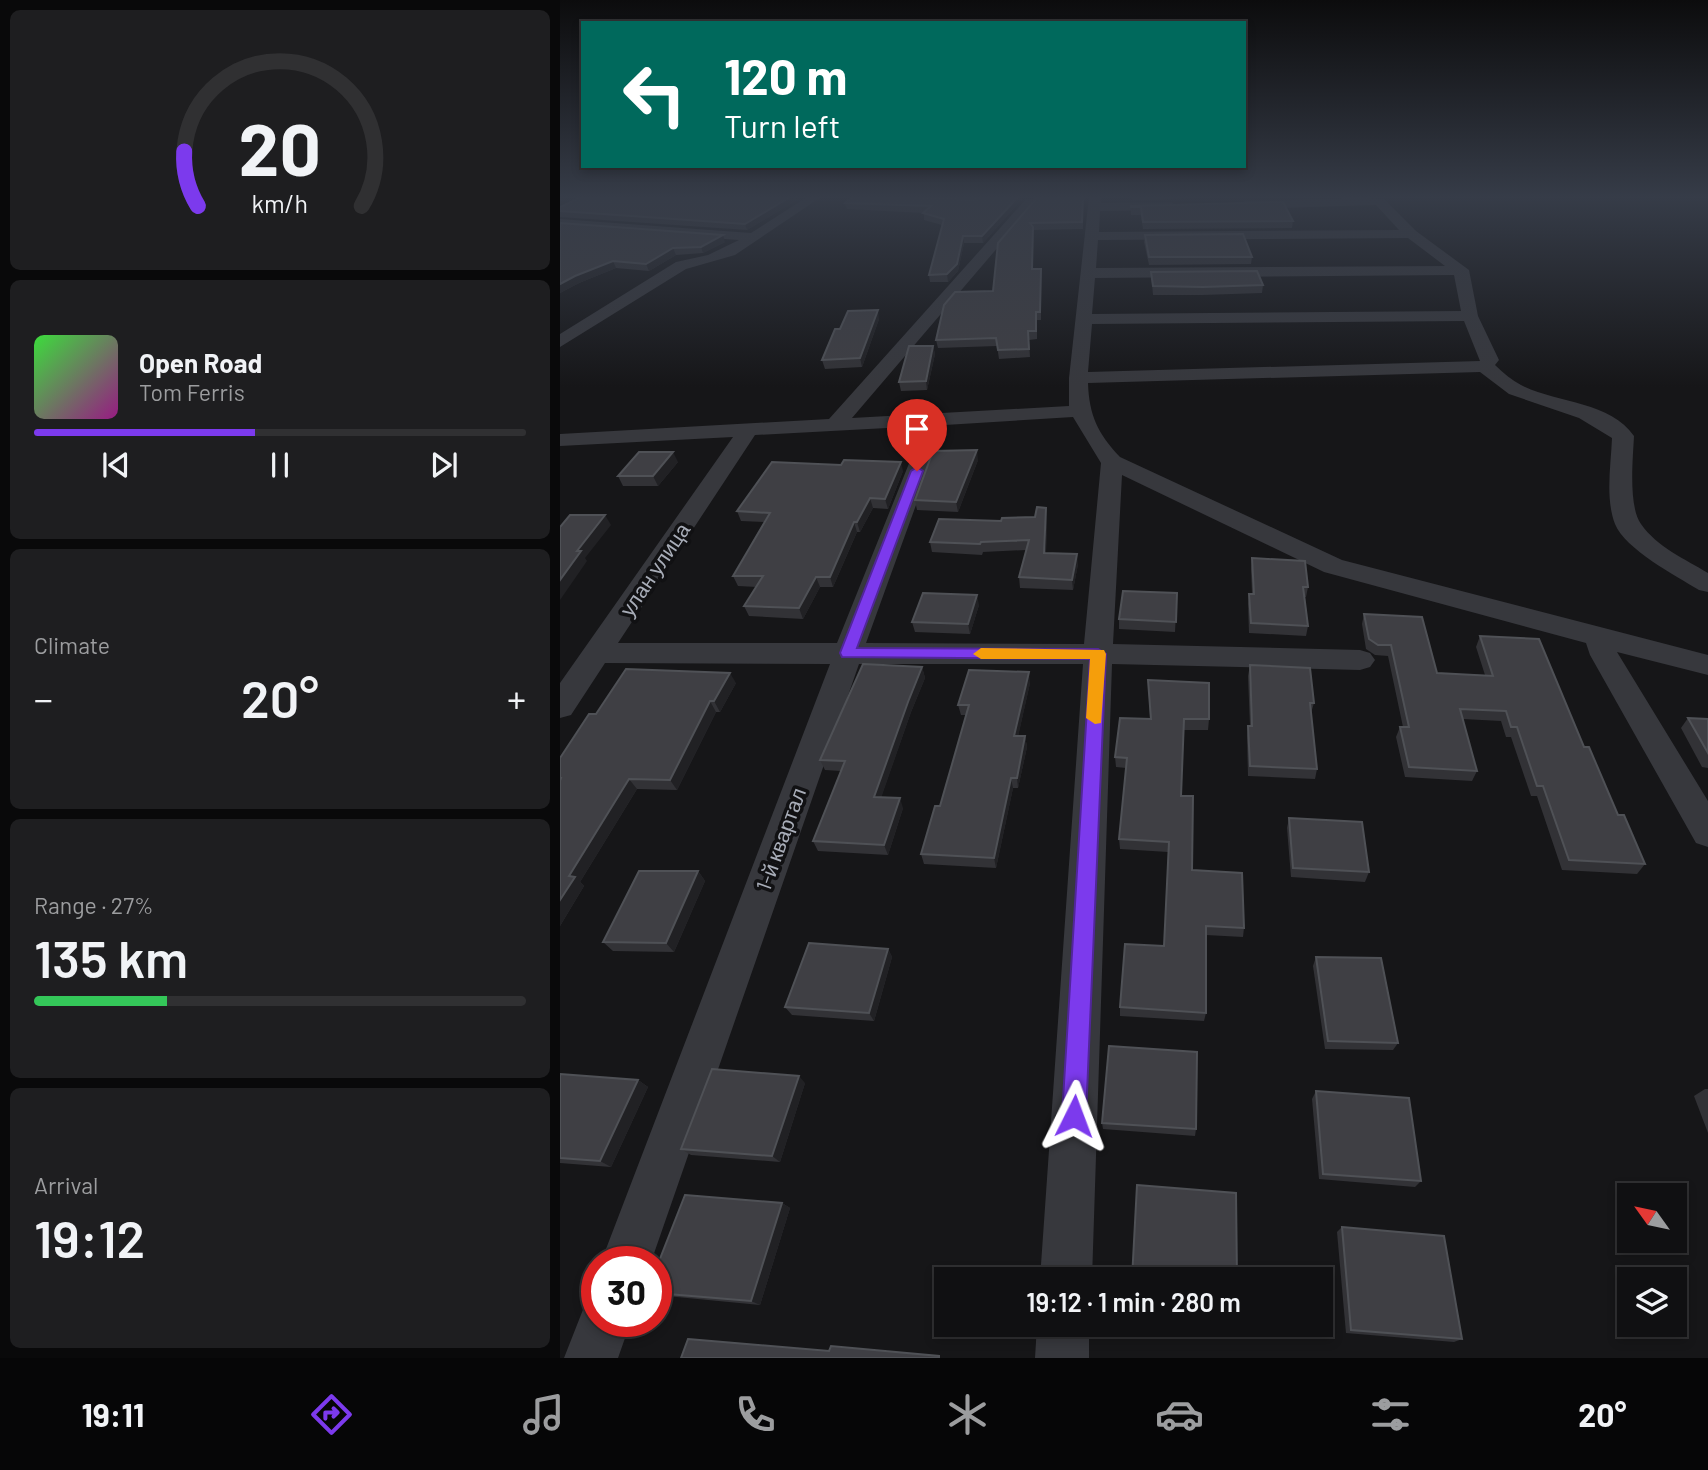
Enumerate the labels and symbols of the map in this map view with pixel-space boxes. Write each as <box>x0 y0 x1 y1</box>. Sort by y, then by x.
pin <box>887 399 947 471</box>
street label: улан улица <box>614 517 695 621</box>
street label: 1-й квартал <box>750 784 810 894</box>
position arrow <box>1037 1079 1111 1153</box>
north arrow <box>1617 1183 1687 1253</box>
speed limit sign: 30 <box>581 1246 672 1337</box>

